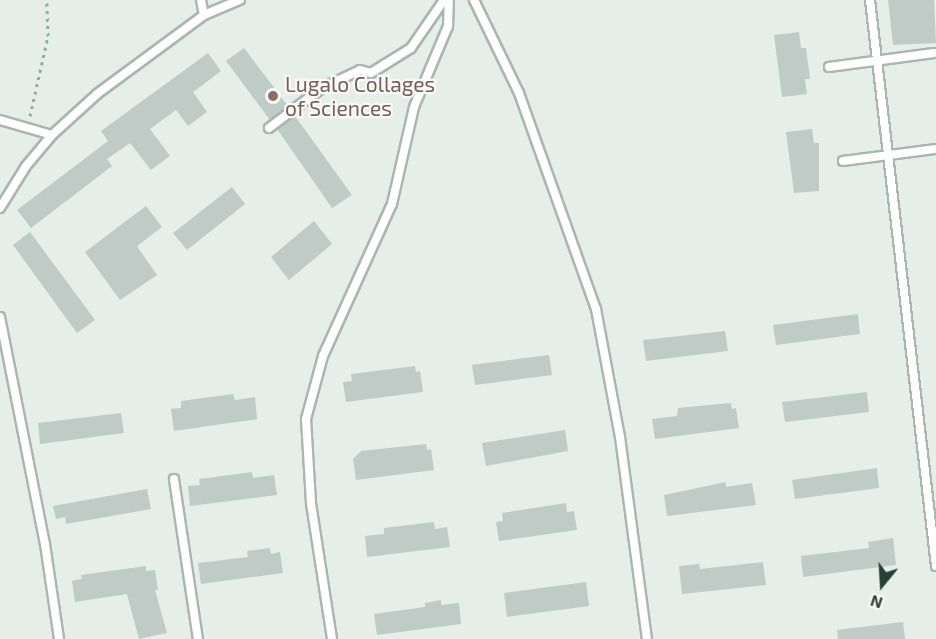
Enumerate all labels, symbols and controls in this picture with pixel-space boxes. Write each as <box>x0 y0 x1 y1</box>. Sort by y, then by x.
place label: Lugalo Collages of Sciences <box>285 71 435 121</box>
marker: Lugalo Collages of Sciences <box>266 89 280 103</box>
north arrow <box>852 555 912 615</box>
text: N <box>868 592 885 613</box>

